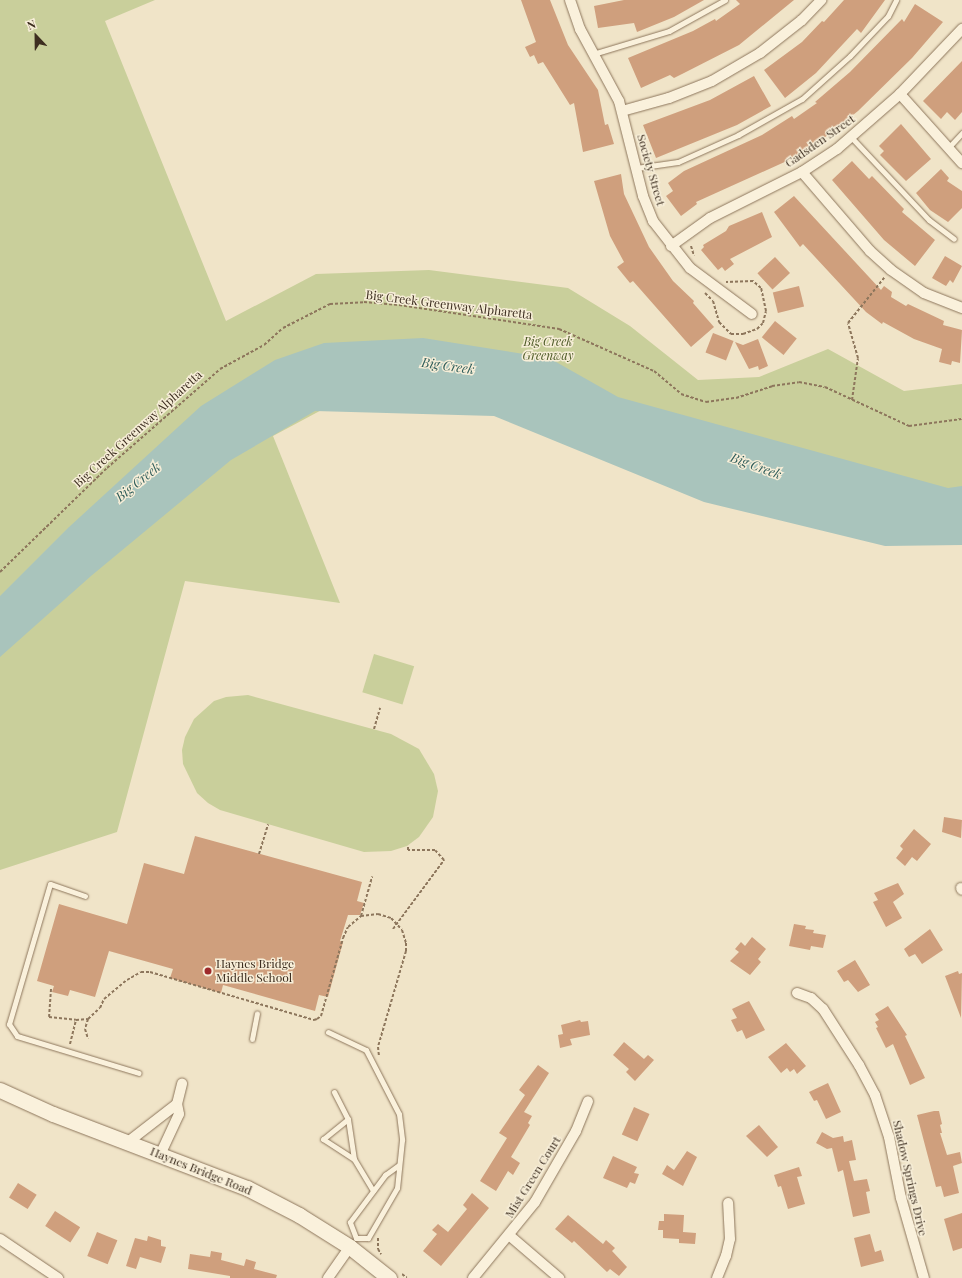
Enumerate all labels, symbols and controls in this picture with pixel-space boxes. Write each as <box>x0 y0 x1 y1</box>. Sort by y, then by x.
north arrow <box>16 16 56 56</box>
text: N <box>25 16 38 33</box>
street label: Gadsden Street <box>782 112 858 170</box>
street label: Society Street <box>634 132 668 208</box>
street label: Big Creek Greenway Alpharetta <box>365 288 533 322</box>
park label: Big Creek Greenway <box>523 335 573 363</box>
water label: Big Creek <box>421 355 475 377</box>
street label: Big Creek Greenway Alpharetta <box>71 367 205 491</box>
water label: Big Creek <box>728 450 784 482</box>
water label: Big Creek <box>112 459 164 505</box>
place label: Haynes Bridge Middle School <box>216 957 294 985</box>
marker: Haynes Bridge Middle School <box>203 966 213 976</box>
street label: Shadow Springs Drive <box>890 1119 930 1237</box>
street label: Mist Green Court <box>502 1133 564 1221</box>
street label: Haynes Bridge Road <box>148 1144 254 1198</box>

